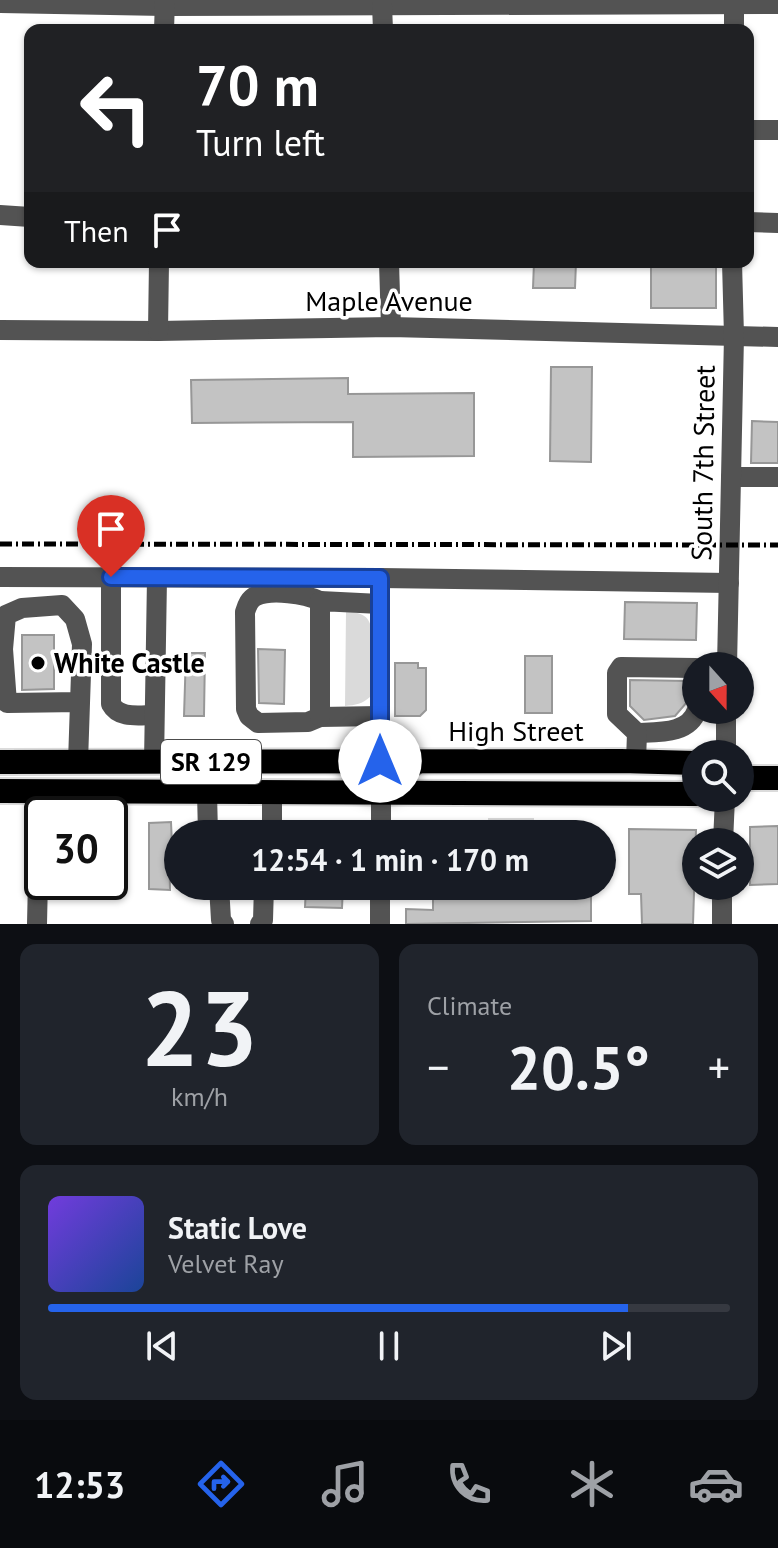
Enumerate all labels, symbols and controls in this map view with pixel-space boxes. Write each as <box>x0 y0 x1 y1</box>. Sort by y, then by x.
text: 70 m <box>196 49 319 121</box>
icon: left <box>64 56 168 160</box>
text: Turn left <box>196 119 325 166</box>
icon: arrive <box>145 208 189 252</box>
text: Then <box>64 211 129 250</box>
street label: Maple Avenue <box>305 282 473 319</box>
street label: South 7th Street <box>682 364 723 561</box>
pin <box>77 495 145 577</box>
icon: arrive <box>89 507 133 551</box>
place label: White Castle <box>54 644 205 681</box>
north arrow <box>682 652 754 724</box>
map controls <box>682 652 754 900</box>
marker: White Castle <box>29 654 47 672</box>
street label: High Street <box>448 712 584 749</box>
position arrow <box>338 719 422 803</box>
road number: SR 129 <box>161 740 261 784</box>
button: search <box>682 740 754 812</box>
speed limit sign: 30 <box>24 796 128 900</box>
button: layers <box>682 828 754 900</box>
text: 12:54 · 1 min · 170 m <box>251 840 529 879</box>
text: 23 <box>141 960 258 1095</box>
text: Climate <box>427 989 512 1022</box>
text: 20.5° <box>507 1028 650 1106</box>
text: − <box>427 1038 449 1095</box>
text: + <box>708 1038 730 1095</box>
text: km/h <box>171 1080 228 1113</box>
text: Static Love <box>168 1208 307 1247</box>
text: Velvet Ray <box>168 1247 284 1280</box>
icon: previous <box>140 1324 184 1368</box>
icon: pause <box>367 1324 411 1368</box>
icon: next <box>594 1324 638 1368</box>
icon: directions <box>193 1456 249 1512</box>
icon: music <box>317 1456 373 1512</box>
icon: phone <box>441 1456 497 1512</box>
icon: climate <box>564 1456 620 1512</box>
icon: car <box>688 1456 744 1512</box>
text: 12:53 <box>34 1461 125 1508</box>

